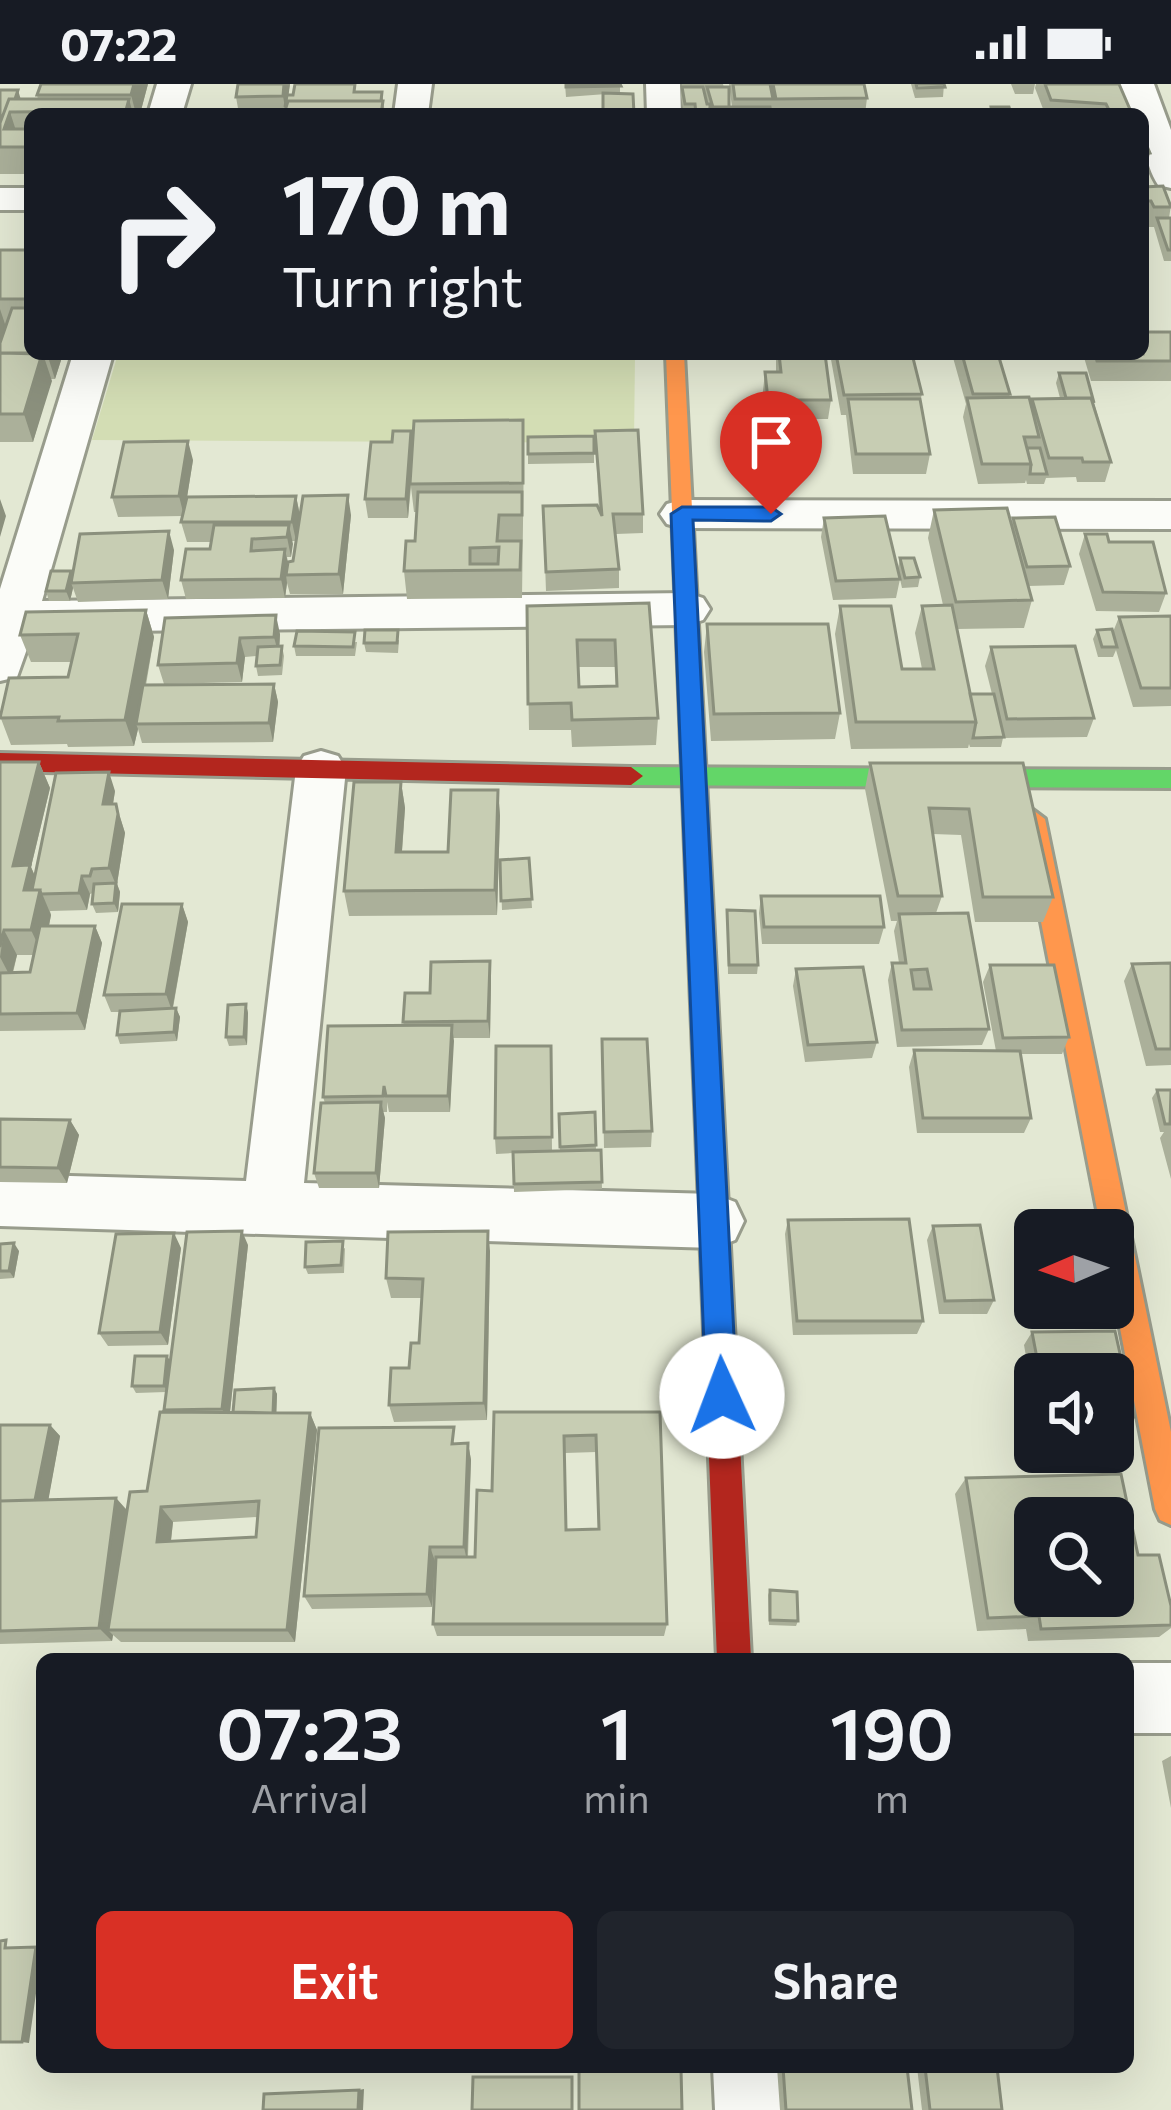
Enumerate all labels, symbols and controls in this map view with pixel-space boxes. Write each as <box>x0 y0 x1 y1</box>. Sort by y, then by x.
text: 07:22 <box>60 15 177 70</box>
text: 170 m <box>282 150 511 252</box>
icon: right <box>84 156 240 312</box>
text: Turn right <box>282 252 523 318</box>
pin <box>720 391 822 514</box>
icon: arrive <box>738 409 804 475</box>
north arrow <box>1014 1209 1134 1329</box>
map controls <box>1014 1209 1134 1617</box>
position arrow <box>659 1333 785 1459</box>
button: sound <box>1014 1353 1134 1473</box>
button: search <box>1014 1497 1134 1617</box>
text: 07:23 <box>216 1687 403 1775</box>
text: 1 <box>600 1687 632 1775</box>
text: 190 <box>830 1687 954 1775</box>
text: Arrival <box>251 1773 369 1821</box>
text: min <box>583 1773 650 1821</box>
text: m <box>875 1773 909 1821</box>
button: Exit <box>96 1911 573 2049</box>
button: Share <box>597 1911 1074 2049</box>

